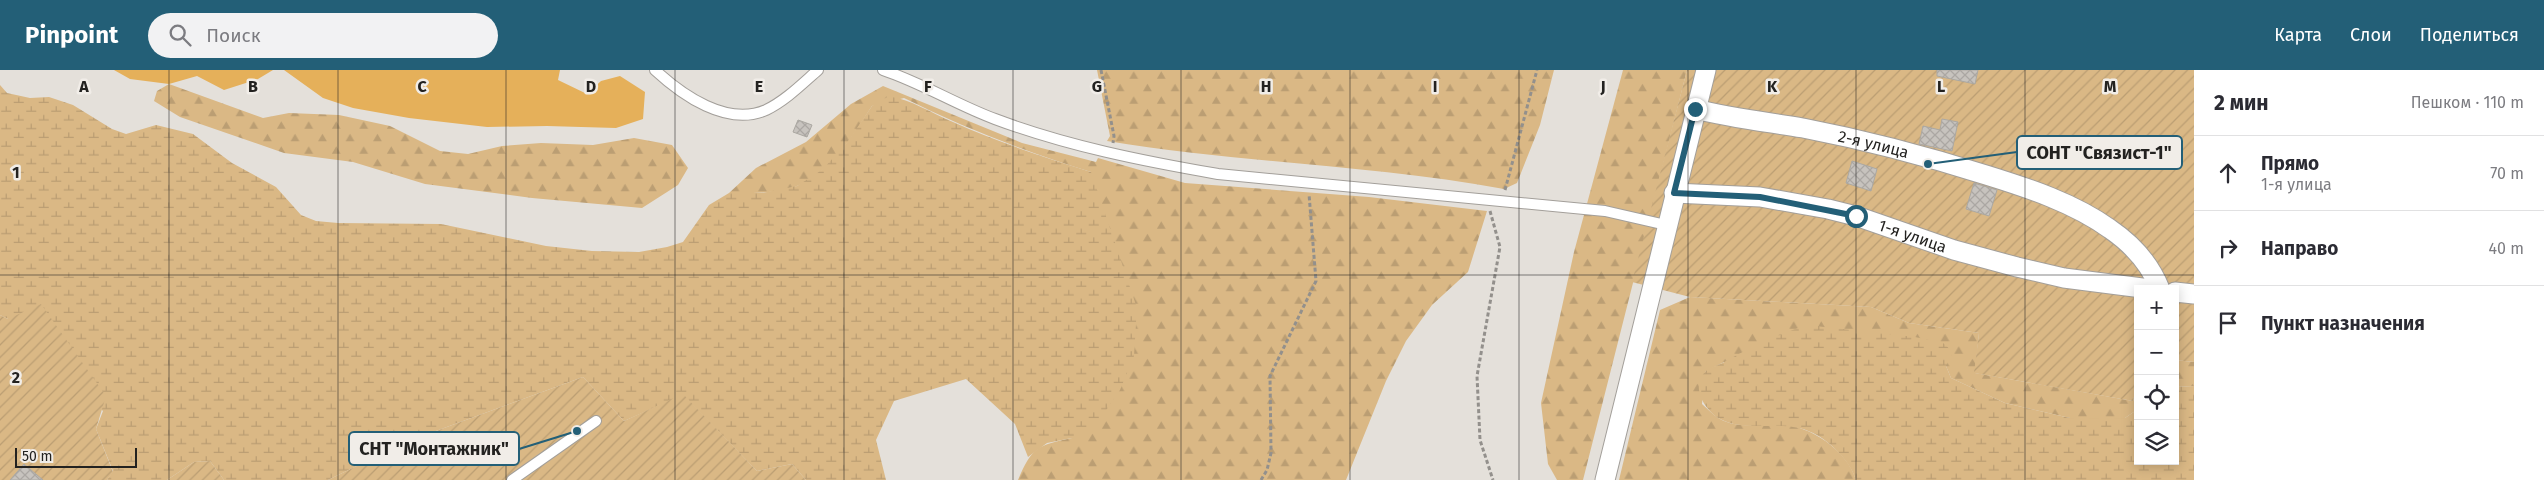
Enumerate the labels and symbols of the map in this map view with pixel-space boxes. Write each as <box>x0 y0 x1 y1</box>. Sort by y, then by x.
text: A <box>78 77 89 96</box>
text: B <box>248 77 258 96</box>
text: C <box>417 77 427 96</box>
text: D <box>586 77 596 96</box>
text: E <box>755 77 763 96</box>
text: F <box>924 77 932 96</box>
text: G <box>1092 77 1102 96</box>
text: H <box>1261 77 1271 96</box>
text: I <box>1433 77 1437 96</box>
text: J <box>1599 77 1606 96</box>
text: K <box>1767 77 1778 96</box>
text: L <box>1937 77 1945 96</box>
text: M <box>2104 77 2117 96</box>
route end <box>1684 98 1707 121</box>
street label: 2-я улица <box>1836 127 1911 162</box>
callout: СОНТ "Связист-1" <box>2017 136 2182 169</box>
text: СОНТ "Связист-1" <box>2026 142 2172 164</box>
text: 1 <box>12 163 20 182</box>
route start <box>1845 205 1868 228</box>
street label: 1-я улица <box>1876 216 1949 257</box>
text: 2 <box>12 368 20 387</box>
callout: СНТ "Монтажник" <box>349 432 519 465</box>
text: СНТ "Монтажник" <box>359 438 509 460</box>
scale bar <box>15 445 138 468</box>

